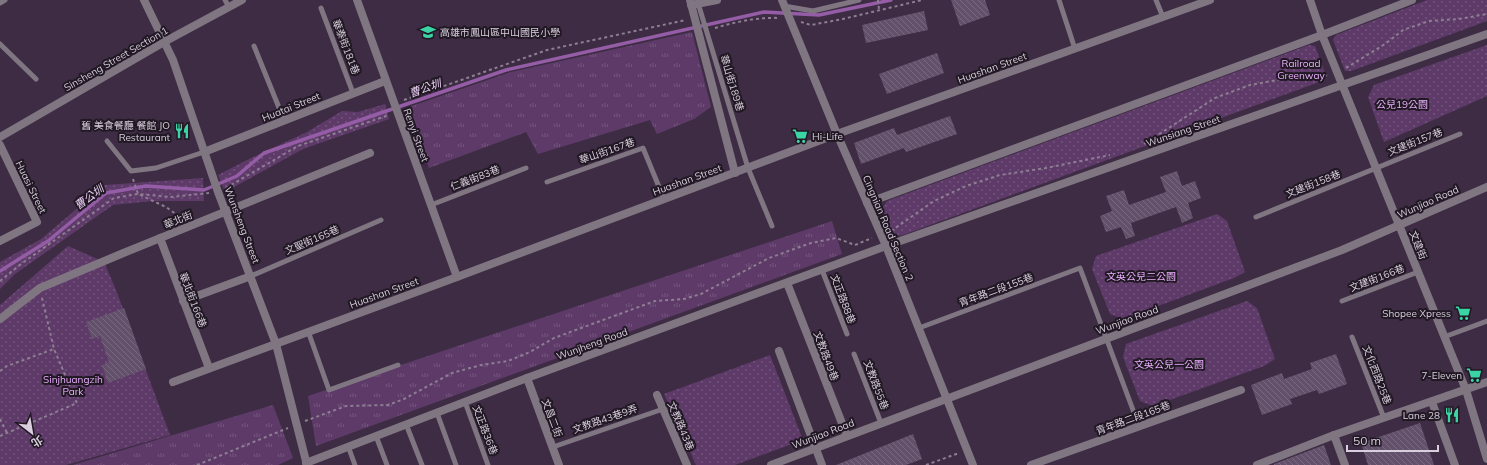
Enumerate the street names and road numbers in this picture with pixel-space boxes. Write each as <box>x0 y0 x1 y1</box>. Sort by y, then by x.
street label: 華泰街181巷 <box>330 18 362 76</box>
street label: Sinsheng Street Section 1 <box>62 24 170 94</box>
street label: Huashan Street <box>956 49 1029 86</box>
street label: 華山街189巷 <box>717 53 747 113</box>
street label: Huatai Street <box>260 89 322 125</box>
street label: Renyi Street <box>400 106 432 164</box>
street label: Wunsiang Street <box>1144 112 1222 150</box>
street label: 文建街157巷 <box>1386 125 1444 159</box>
street label: 華山街167巷 <box>577 135 637 167</box>
street label: Huasi Street <box>13 159 50 216</box>
street label: Huashan Street <box>651 161 724 198</box>
street label: 仁義街83巷 <box>448 163 502 193</box>
street label: 文建街158巷 <box>1284 167 1342 201</box>
street label: Cingnian Road Section 2 <box>860 173 916 283</box>
street label: Wunjiao Road <box>1395 183 1461 221</box>
street label: Wunsheng Street <box>221 185 263 265</box>
street label: 華北街 <box>162 208 194 232</box>
street label: 文聖街165巷 <box>283 223 341 257</box>
street label: 文建街 <box>1406 229 1430 261</box>
street label: 文建街166巷 <box>1348 262 1406 294</box>
street label: 華北街166巷 <box>177 271 209 329</box>
street label: 青年路二段155巷 <box>957 271 1035 309</box>
street label: 文正路88巷 <box>828 272 858 326</box>
street label: Huashan Street <box>348 274 421 311</box>
street label: Wunjiao Road <box>1094 303 1160 337</box>
street label: Wunjheng Road <box>555 325 629 363</box>
street label: 文教路49巷 <box>811 329 841 383</box>
street label: 文化西路25巷 <box>1360 344 1394 406</box>
street label: 文教路55巷 <box>861 358 891 412</box>
street label: 文昌二街 <box>539 397 565 439</box>
street label: 青年路二段165巷 <box>1094 399 1172 437</box>
street label: 文教路43巷 <box>665 400 697 452</box>
street label: 文教路43巷9弄 <box>571 402 639 436</box>
street label: 文正路36巷 <box>470 403 500 457</box>
street label: Wunjiao Road <box>790 416 856 452</box>

